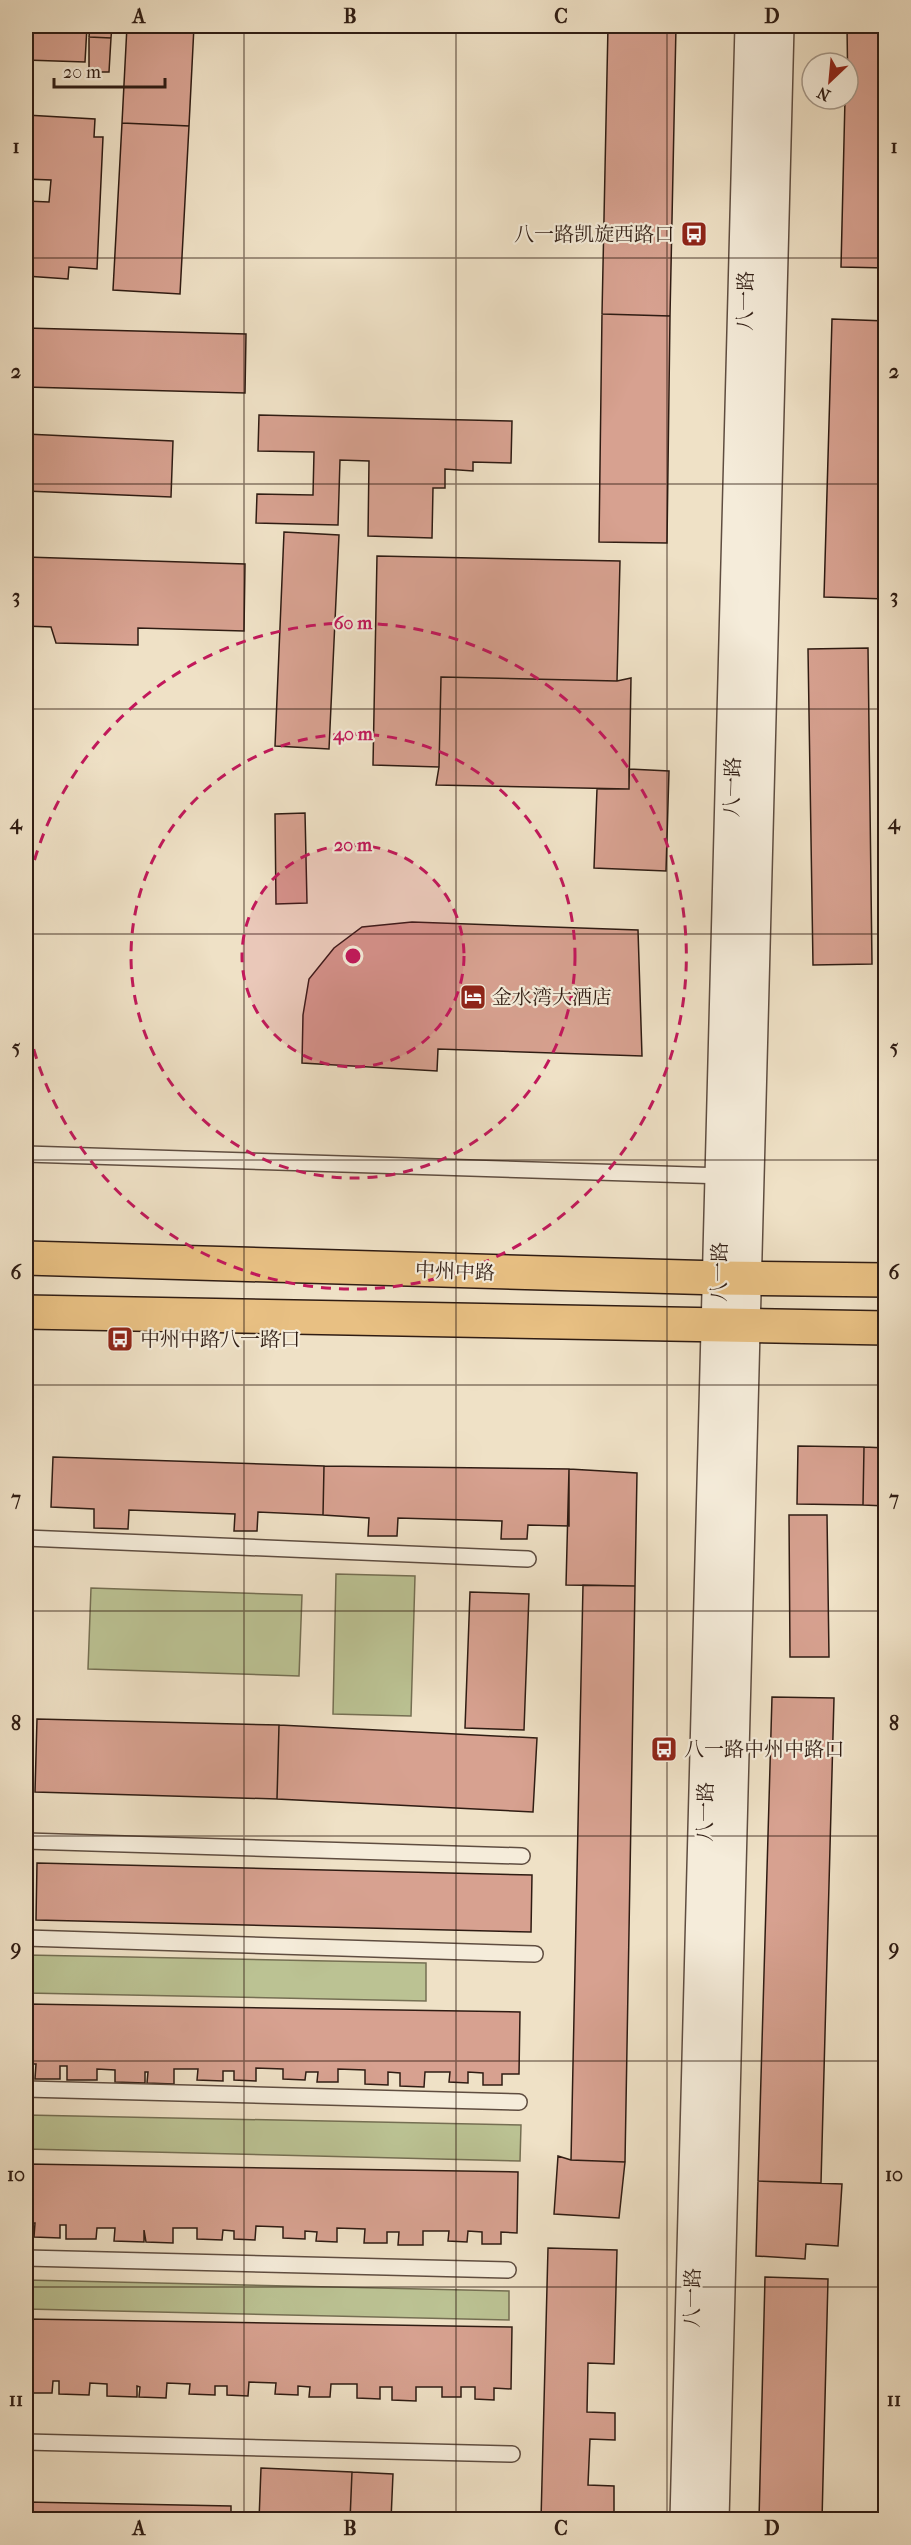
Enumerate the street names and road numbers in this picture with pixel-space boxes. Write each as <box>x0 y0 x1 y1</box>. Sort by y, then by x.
street label: 八一路 <box>733 271 758 331</box>
street label: 八一路 <box>720 757 745 817</box>
street label: 八一路 <box>707 1242 732 1302</box>
street label: 中州中路 <box>415 1259 495 1284</box>
street label: 八一路 <box>693 1782 718 1842</box>
street label: 八一路 <box>680 2268 705 2328</box>

